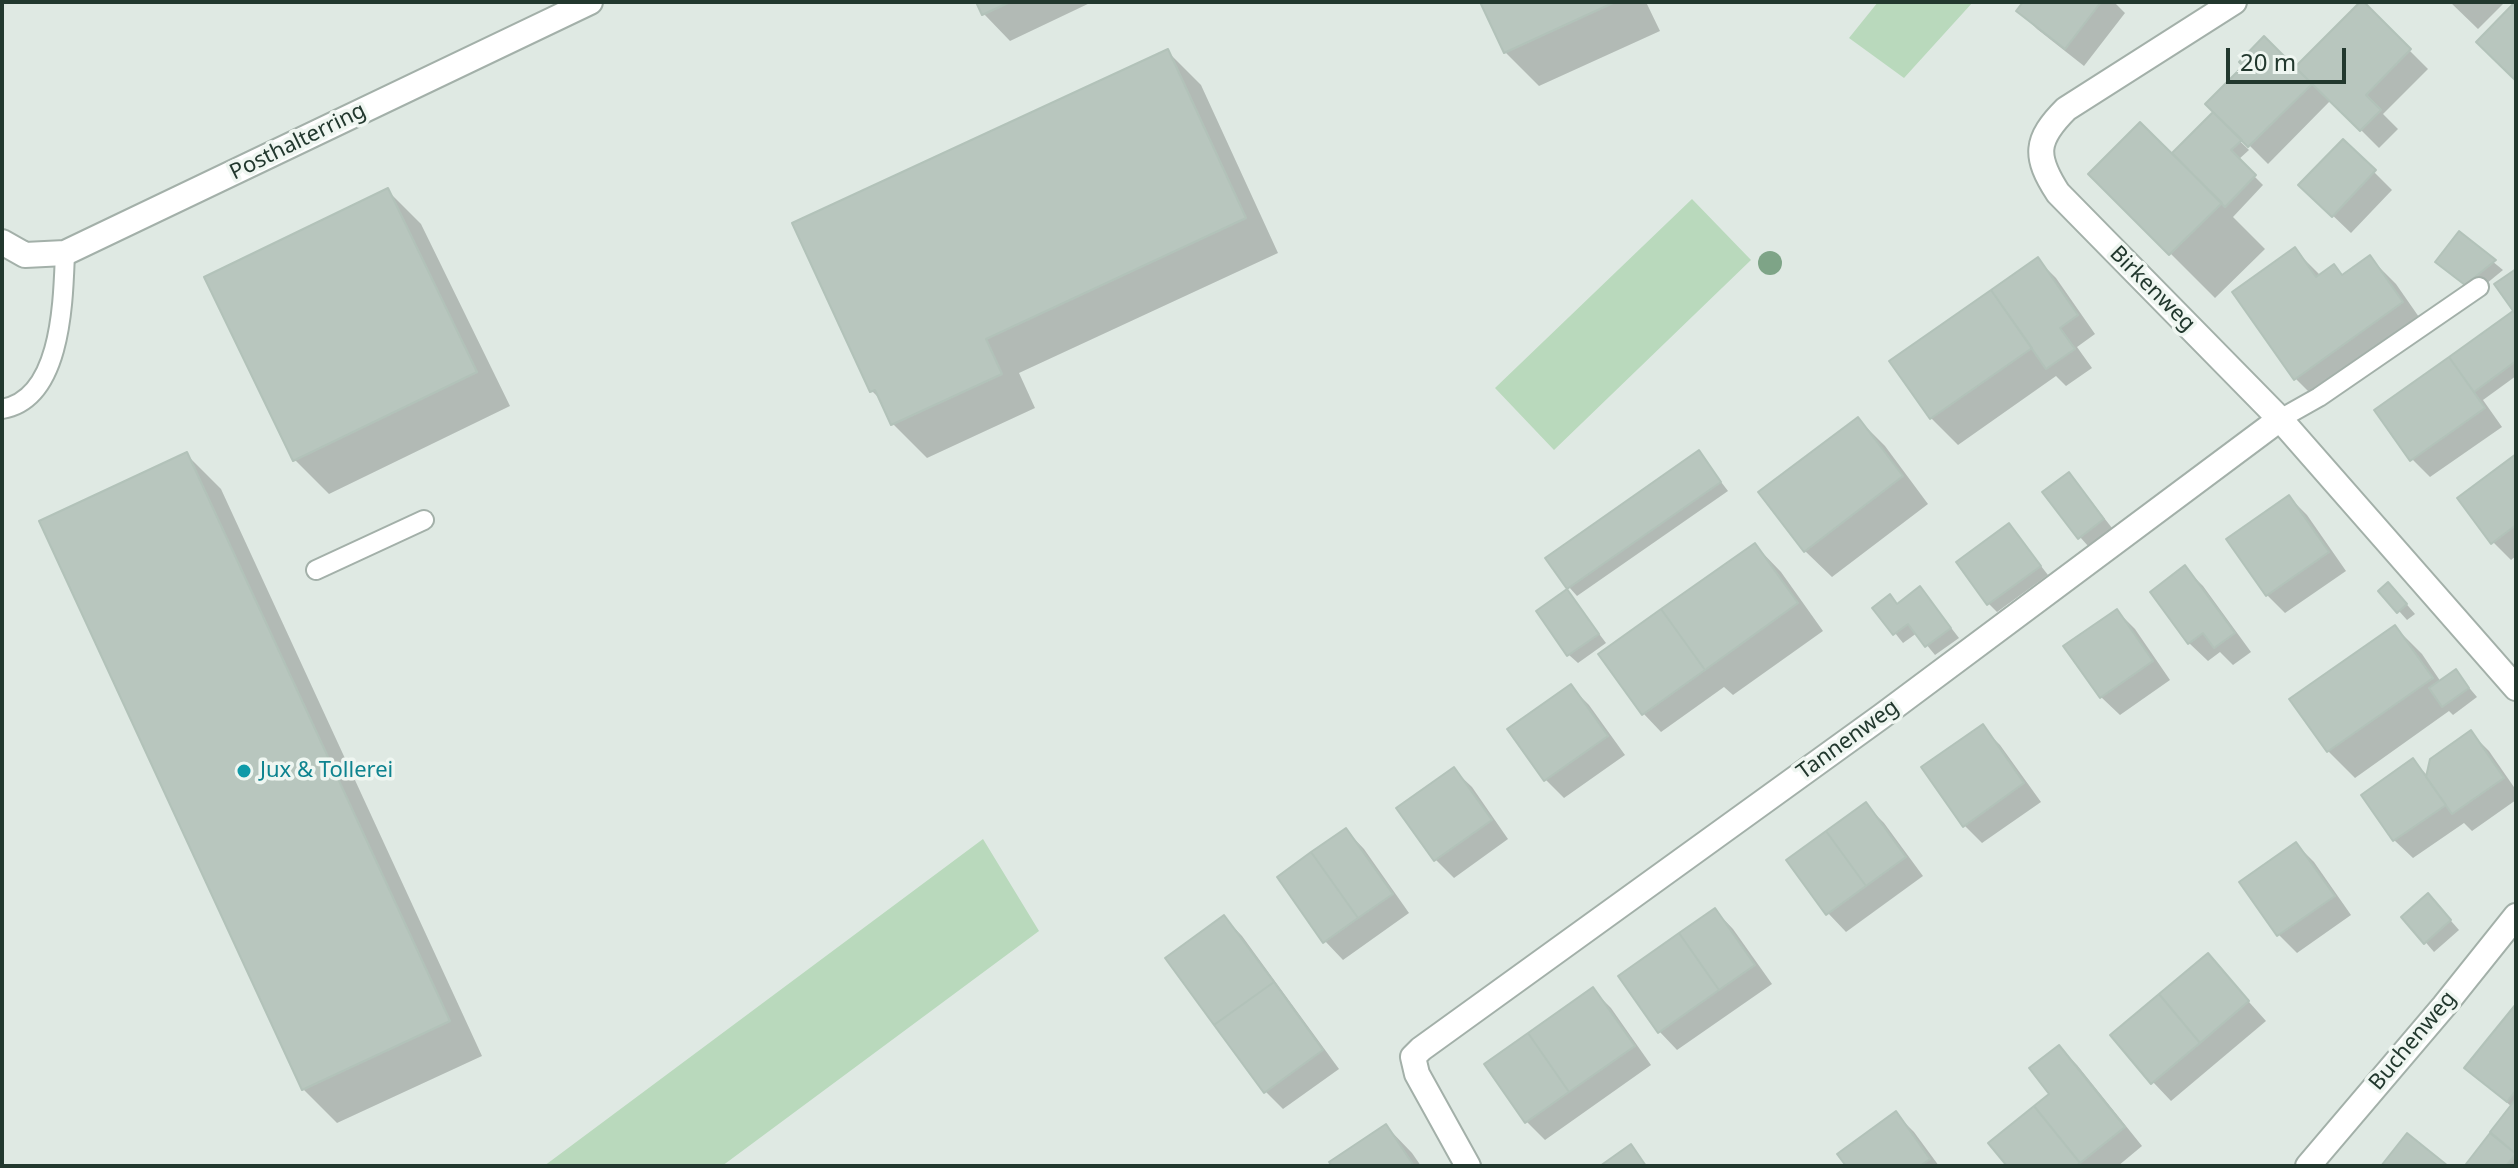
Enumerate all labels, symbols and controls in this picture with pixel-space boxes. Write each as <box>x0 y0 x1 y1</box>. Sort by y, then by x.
scale bar <box>2230 32 2350 82</box>
text: 20 m <box>2240 45 2296 78</box>
street label: Posthalterring <box>226 98 370 186</box>
street label: Birkenweg <box>2104 241 2200 337</box>
street label: Tannenweg <box>1792 694 1904 786</box>
place label: Jux & Tollerei <box>260 758 393 784</box>
marker: Jux & Tollerei <box>235 762 253 780</box>
street label: Buchenweg <box>2364 986 2462 1096</box>

